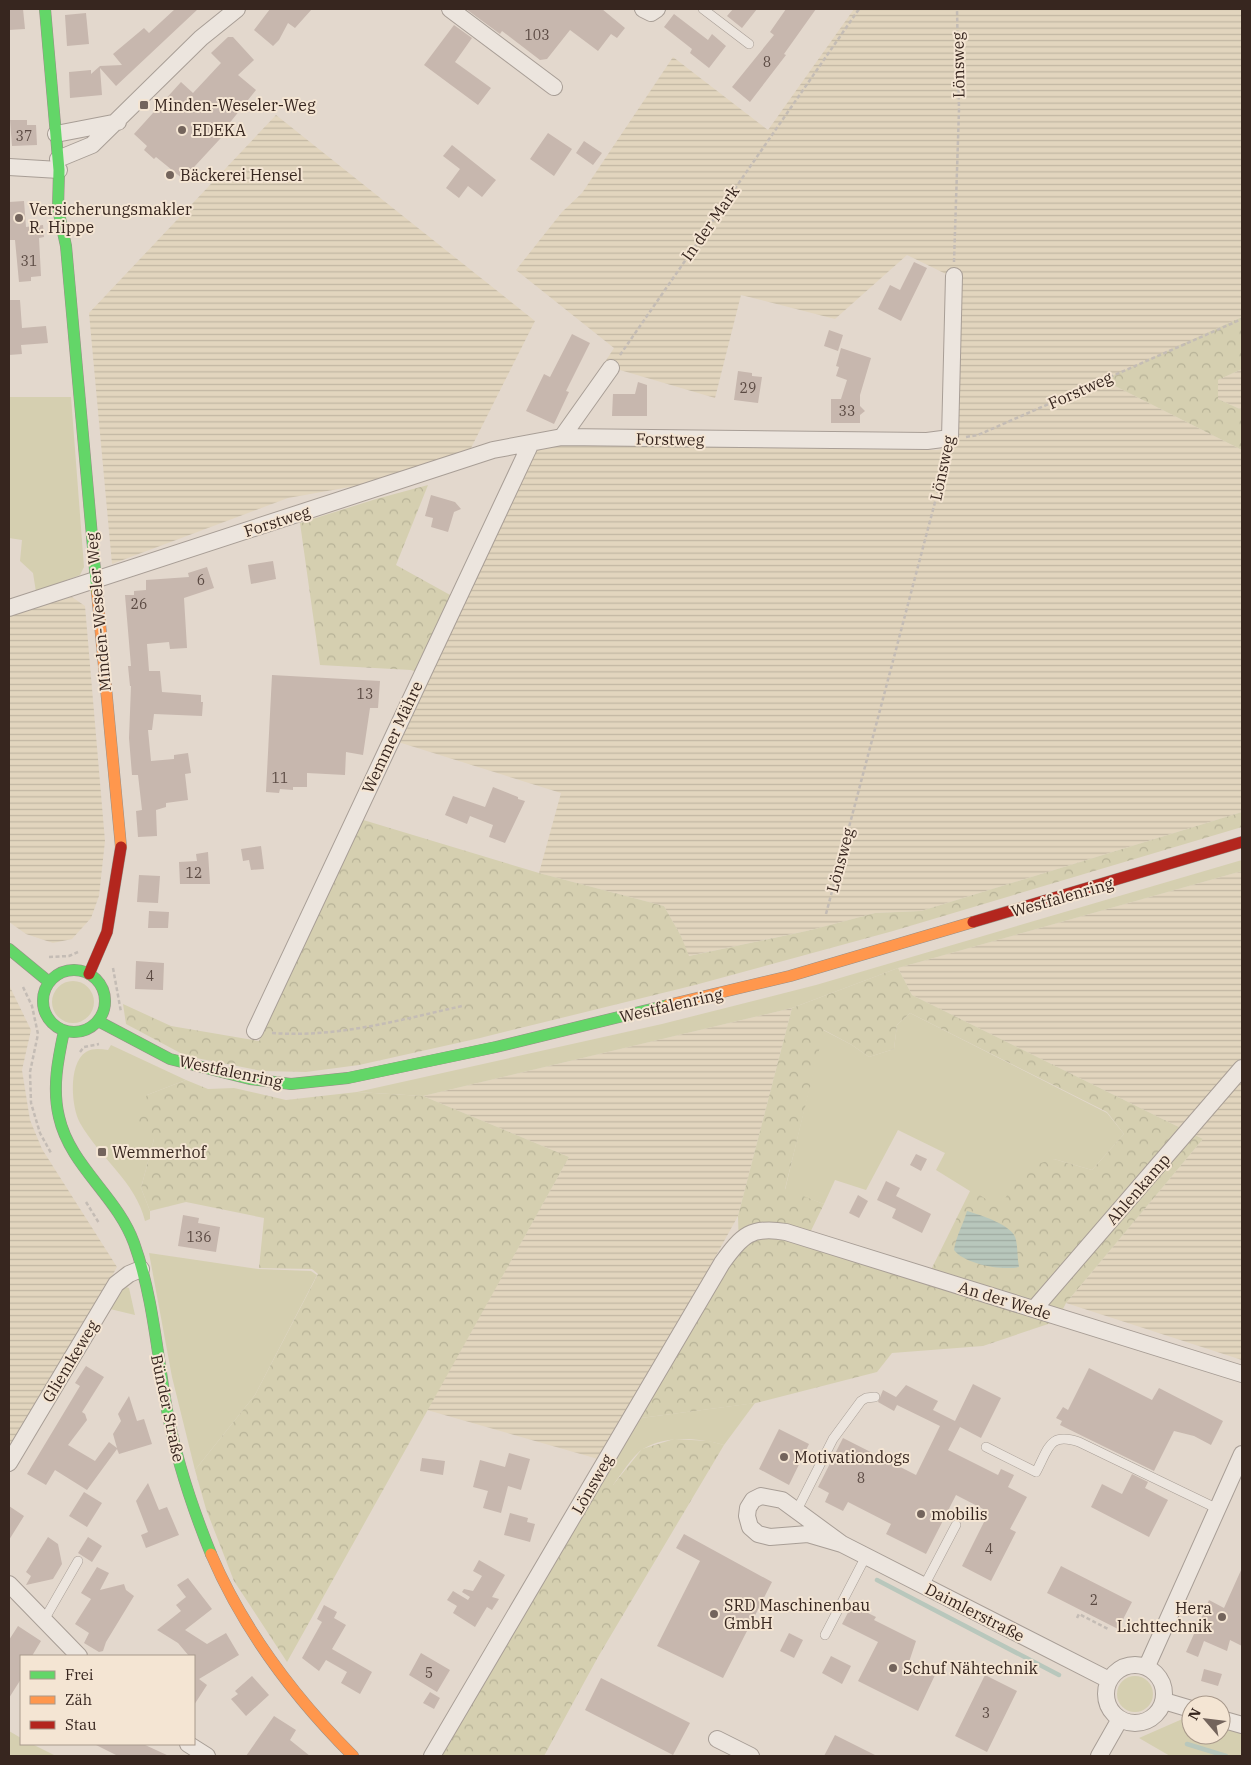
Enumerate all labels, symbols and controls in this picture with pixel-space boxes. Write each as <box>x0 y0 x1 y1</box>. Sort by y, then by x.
house number: 103 <box>524 26 550 44</box>
street label: Lönsweg <box>947 32 969 98</box>
house number: 8 <box>763 53 771 71</box>
place label: Minden-Weseler-Weg <box>154 95 316 115</box>
marker: Minden-Weseler-Weg <box>138 99 150 111</box>
place label: EDEKA <box>192 120 246 140</box>
marker: EDEKA <box>176 124 188 136</box>
house number: 37 <box>16 127 32 145</box>
place label: Bäckerei Hensel <box>180 165 303 185</box>
marker: Bäckerei Hensel <box>164 169 176 181</box>
street label: In der Mark <box>677 181 744 265</box>
place label: Versicherungsmakler R. Hippe <box>29 199 192 237</box>
marker: Versicherungsmakler R. Hippe <box>13 212 25 224</box>
house number: 31 <box>21 252 37 270</box>
street label: Forstweg <box>1045 367 1116 413</box>
house number: 29 <box>740 379 756 397</box>
house number: 33 <box>839 402 855 420</box>
street label: Forstweg <box>636 428 705 450</box>
street label: Lönsweg <box>925 433 959 502</box>
street label: Forstweg <box>241 501 313 541</box>
street label: Minden-Weseler Weg <box>81 531 115 692</box>
house number: 6 <box>197 571 205 589</box>
house number: 26 <box>131 595 147 613</box>
street label: Wemmer Mähre <box>357 678 427 796</box>
house number: 13 <box>357 685 373 703</box>
house number: 11 <box>272 769 288 787</box>
street label: Lönsweg <box>822 825 858 895</box>
house number: 12 <box>186 864 202 882</box>
street label: Westfalenring <box>1009 873 1116 921</box>
house number: 4 <box>146 967 154 985</box>
street label: Westfalenring <box>617 983 725 1027</box>
street label: Westfalenring <box>177 1050 285 1092</box>
place label: Wemmerhof <box>112 1142 207 1162</box>
marker: Wemmerhof <box>96 1146 108 1158</box>
street label: Ahlenkamp <box>1102 1149 1174 1229</box>
house number: 136 <box>186 1228 212 1246</box>
street label: An der Wede <box>956 1276 1054 1324</box>
street label: Gliemkeweg <box>38 1316 103 1406</box>
street label: Bünder Straße <box>147 1352 189 1464</box>
place label: Motivationdogs <box>794 1447 910 1467</box>
street label: Lönsweg <box>567 1450 617 1518</box>
marker: Motivationdogs <box>778 1451 790 1463</box>
house number: 8 <box>857 1469 865 1487</box>
place label: mobilis <box>931 1504 988 1524</box>
marker: mobilis <box>915 1508 927 1520</box>
house number: 4 <box>985 1540 993 1558</box>
street label: Daimlerstraße <box>922 1578 1028 1646</box>
house number: 2 <box>1090 1591 1098 1609</box>
place label: SRD Maschinenbau GmbH <box>724 1595 870 1633</box>
place label: Hera Lichttechnik <box>1117 1598 1213 1636</box>
marker: SRD Maschinenbau GmbH <box>708 1608 720 1620</box>
marker: Hera Lichttechnik <box>1216 1611 1228 1623</box>
legend <box>20 1655 195 1745</box>
place label: Schuf Nähtechnik <box>903 1658 1039 1678</box>
marker: Schuf Nähtechnik <box>887 1662 899 1674</box>
house number: 5 <box>425 1664 433 1682</box>
text: Frei <box>65 1665 94 1684</box>
text: Zäh <box>65 1690 92 1709</box>
north arrow <box>1181 1695 1231 1745</box>
house number: 3 <box>982 1704 990 1722</box>
text: N <box>1184 1705 1205 1723</box>
text: Stau <box>65 1715 97 1734</box>

